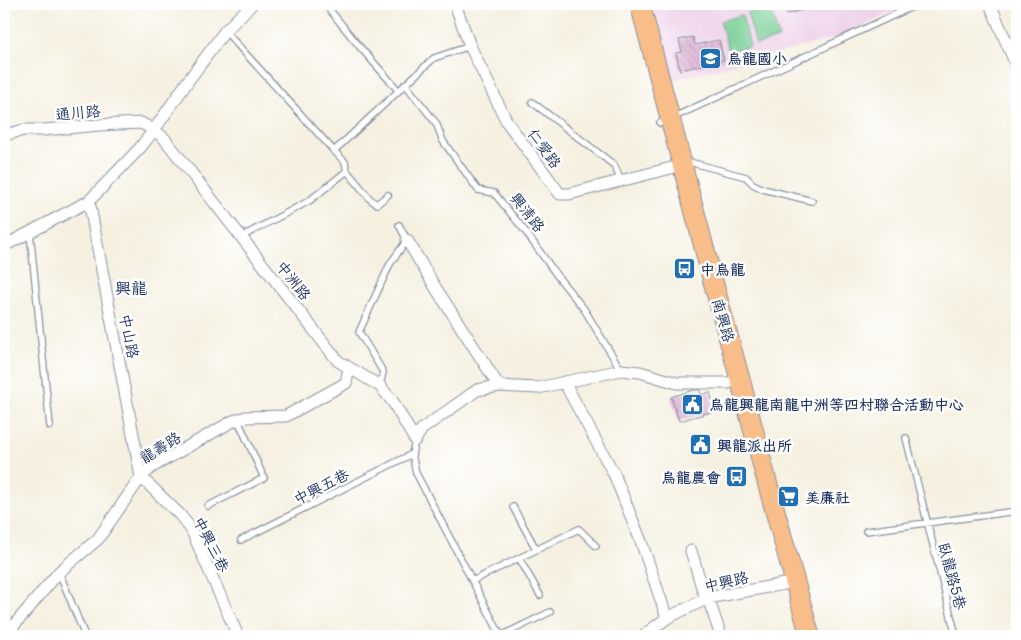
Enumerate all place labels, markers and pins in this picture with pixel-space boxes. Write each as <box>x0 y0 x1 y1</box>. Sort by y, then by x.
school or university icon: 烏龍國小 <box>699 46 723 70</box>
place label: 烏龍國小 <box>727 48 787 68</box>
bus stop icon: 中烏龍 <box>672 257 696 281</box>
place label: 中烏龍 <box>700 259 745 279</box>
public building icon: 烏龍興龍南龍中洲等四村聯合活動中心 <box>681 392 705 416</box>
place label: 烏龍興龍南龍中洲等四村聯合活動中心 <box>709 394 964 414</box>
public building icon: 興龍派出所 <box>689 433 713 457</box>
place label: 興龍派出所 <box>717 435 792 455</box>
bus stop icon: 烏龍農會 <box>725 465 749 489</box>
place label: 烏龍農會 <box>661 467 721 487</box>
supermarket icon: 美廉社 <box>777 485 801 509</box>
place label: 美廉社 <box>805 487 850 507</box>

